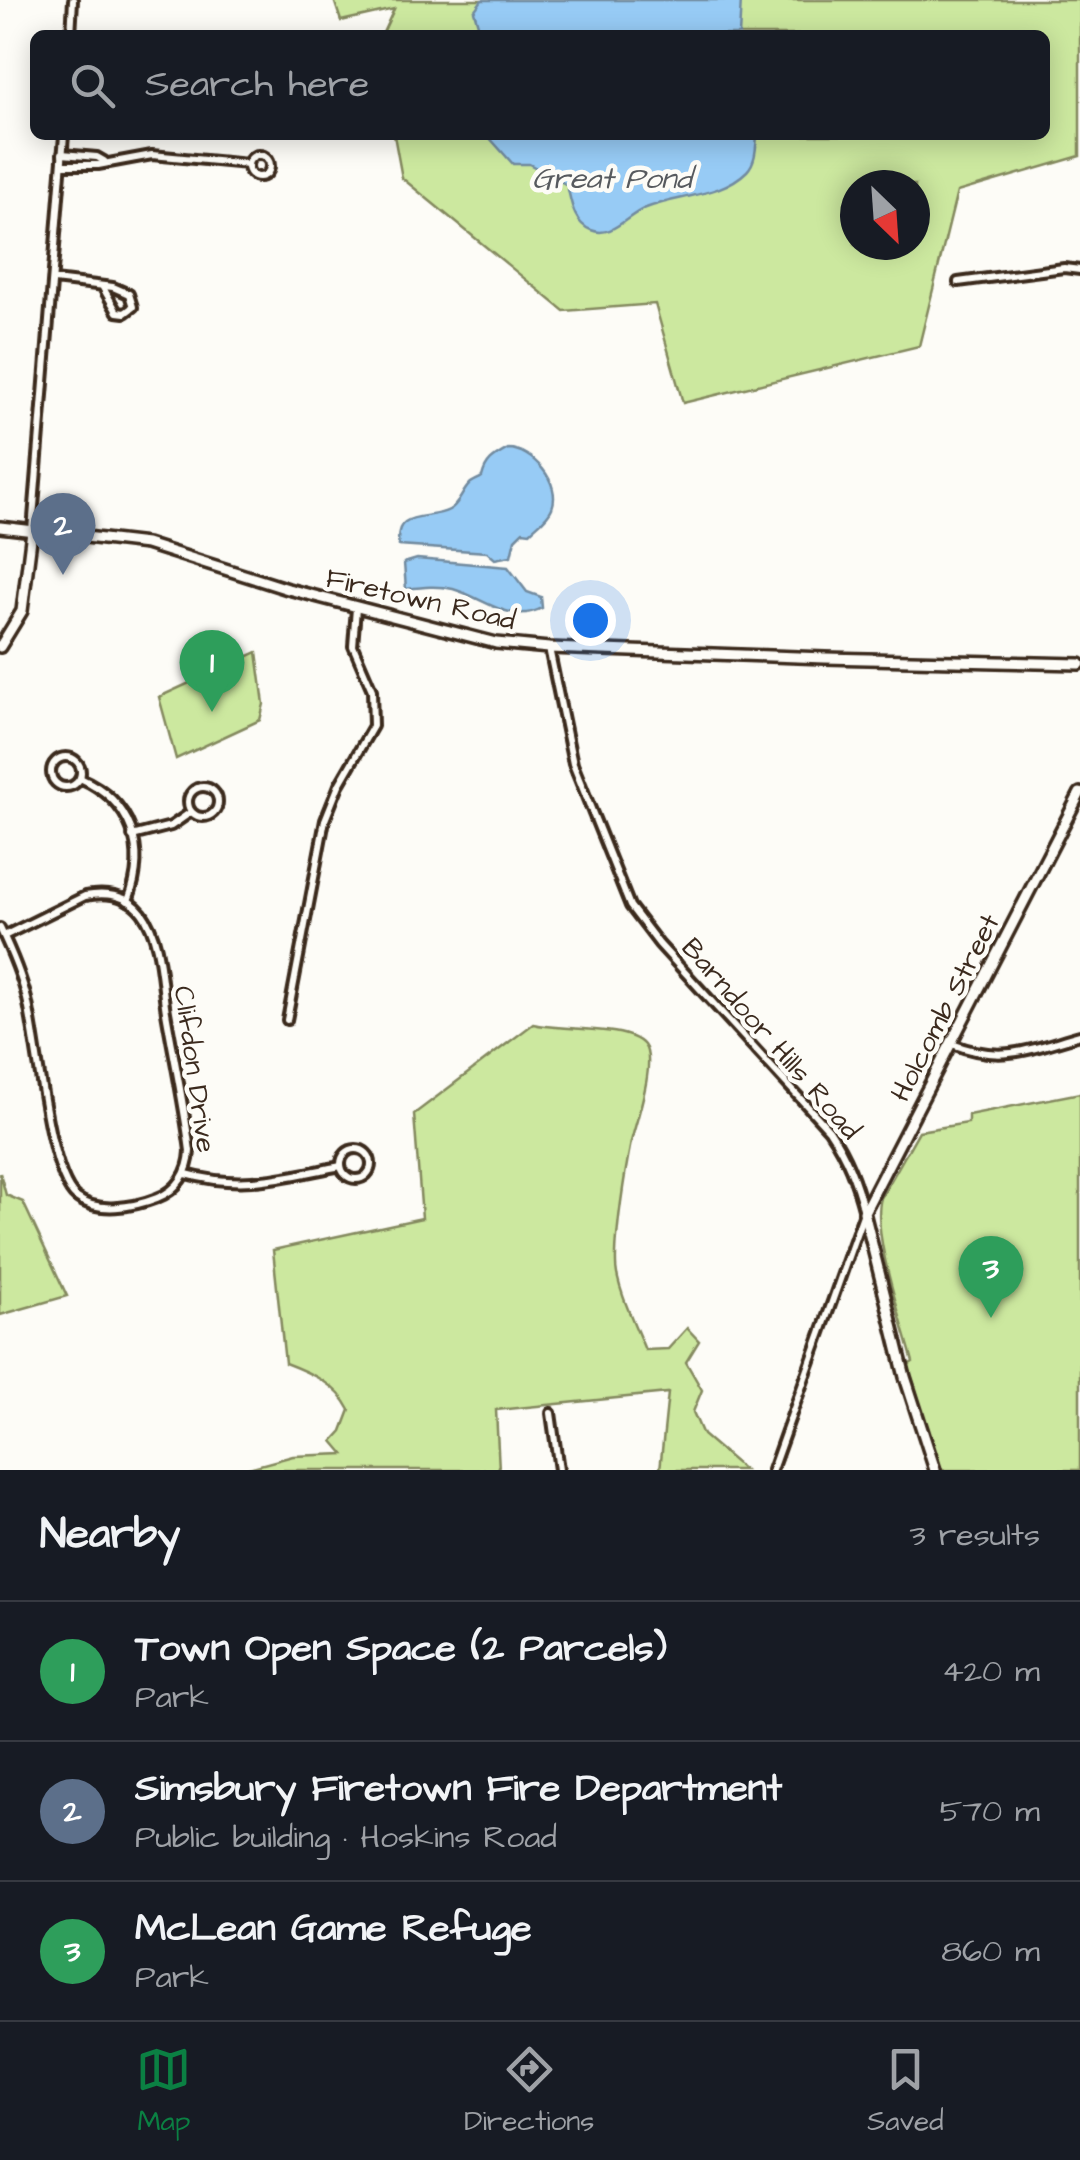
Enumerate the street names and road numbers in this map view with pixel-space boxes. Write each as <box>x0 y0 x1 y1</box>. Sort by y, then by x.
street label: Firetown Road <box>322 559 519 640</box>
street label: Holcomb Street <box>881 907 1010 1108</box>
street label: Barndoor Hills Road <box>672 930 869 1148</box>
street label: Clifdon Drive <box>164 983 226 1155</box>

